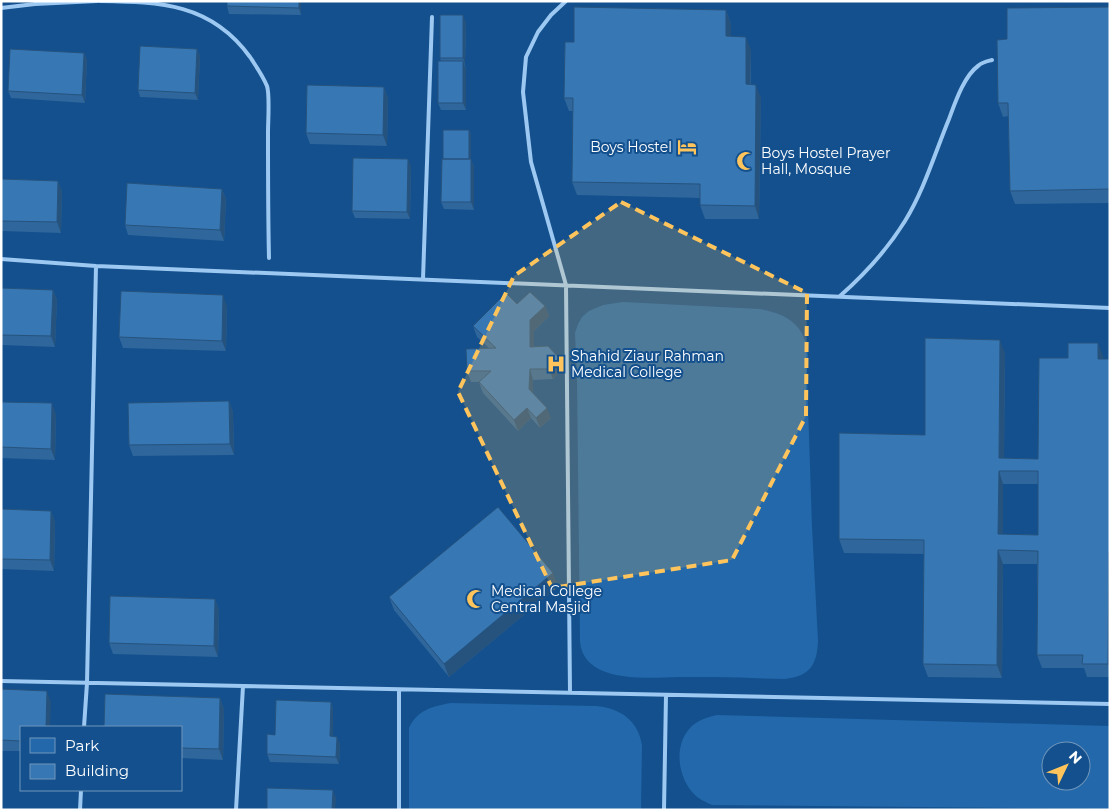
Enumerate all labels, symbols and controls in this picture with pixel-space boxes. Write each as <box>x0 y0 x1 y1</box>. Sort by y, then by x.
hotel icon: Boys Hostel <box>676 136 698 158</box>
place label: Boys Hostel <box>590 138 672 156</box>
place label: Boys Hostel Prayer Hall, Mosque <box>761 144 891 178</box>
mosque icon: Boys Hostel Prayer Hall, Mosque <box>735 150 757 172</box>
place label: Shahid Ziaur Rahman Medical College <box>571 347 724 381</box>
hospital icon: Shahid Ziaur Rahman Medical College <box>545 353 567 375</box>
place label: Medical College Central Masjid <box>491 582 602 616</box>
mosque icon: Medical College Central Masjid <box>465 588 487 610</box>
legend <box>20 726 182 791</box>
text: Park <box>65 736 99 755</box>
north arrow <box>1041 741 1091 791</box>
text: N <box>1065 747 1086 767</box>
text: Building <box>65 761 129 780</box>

